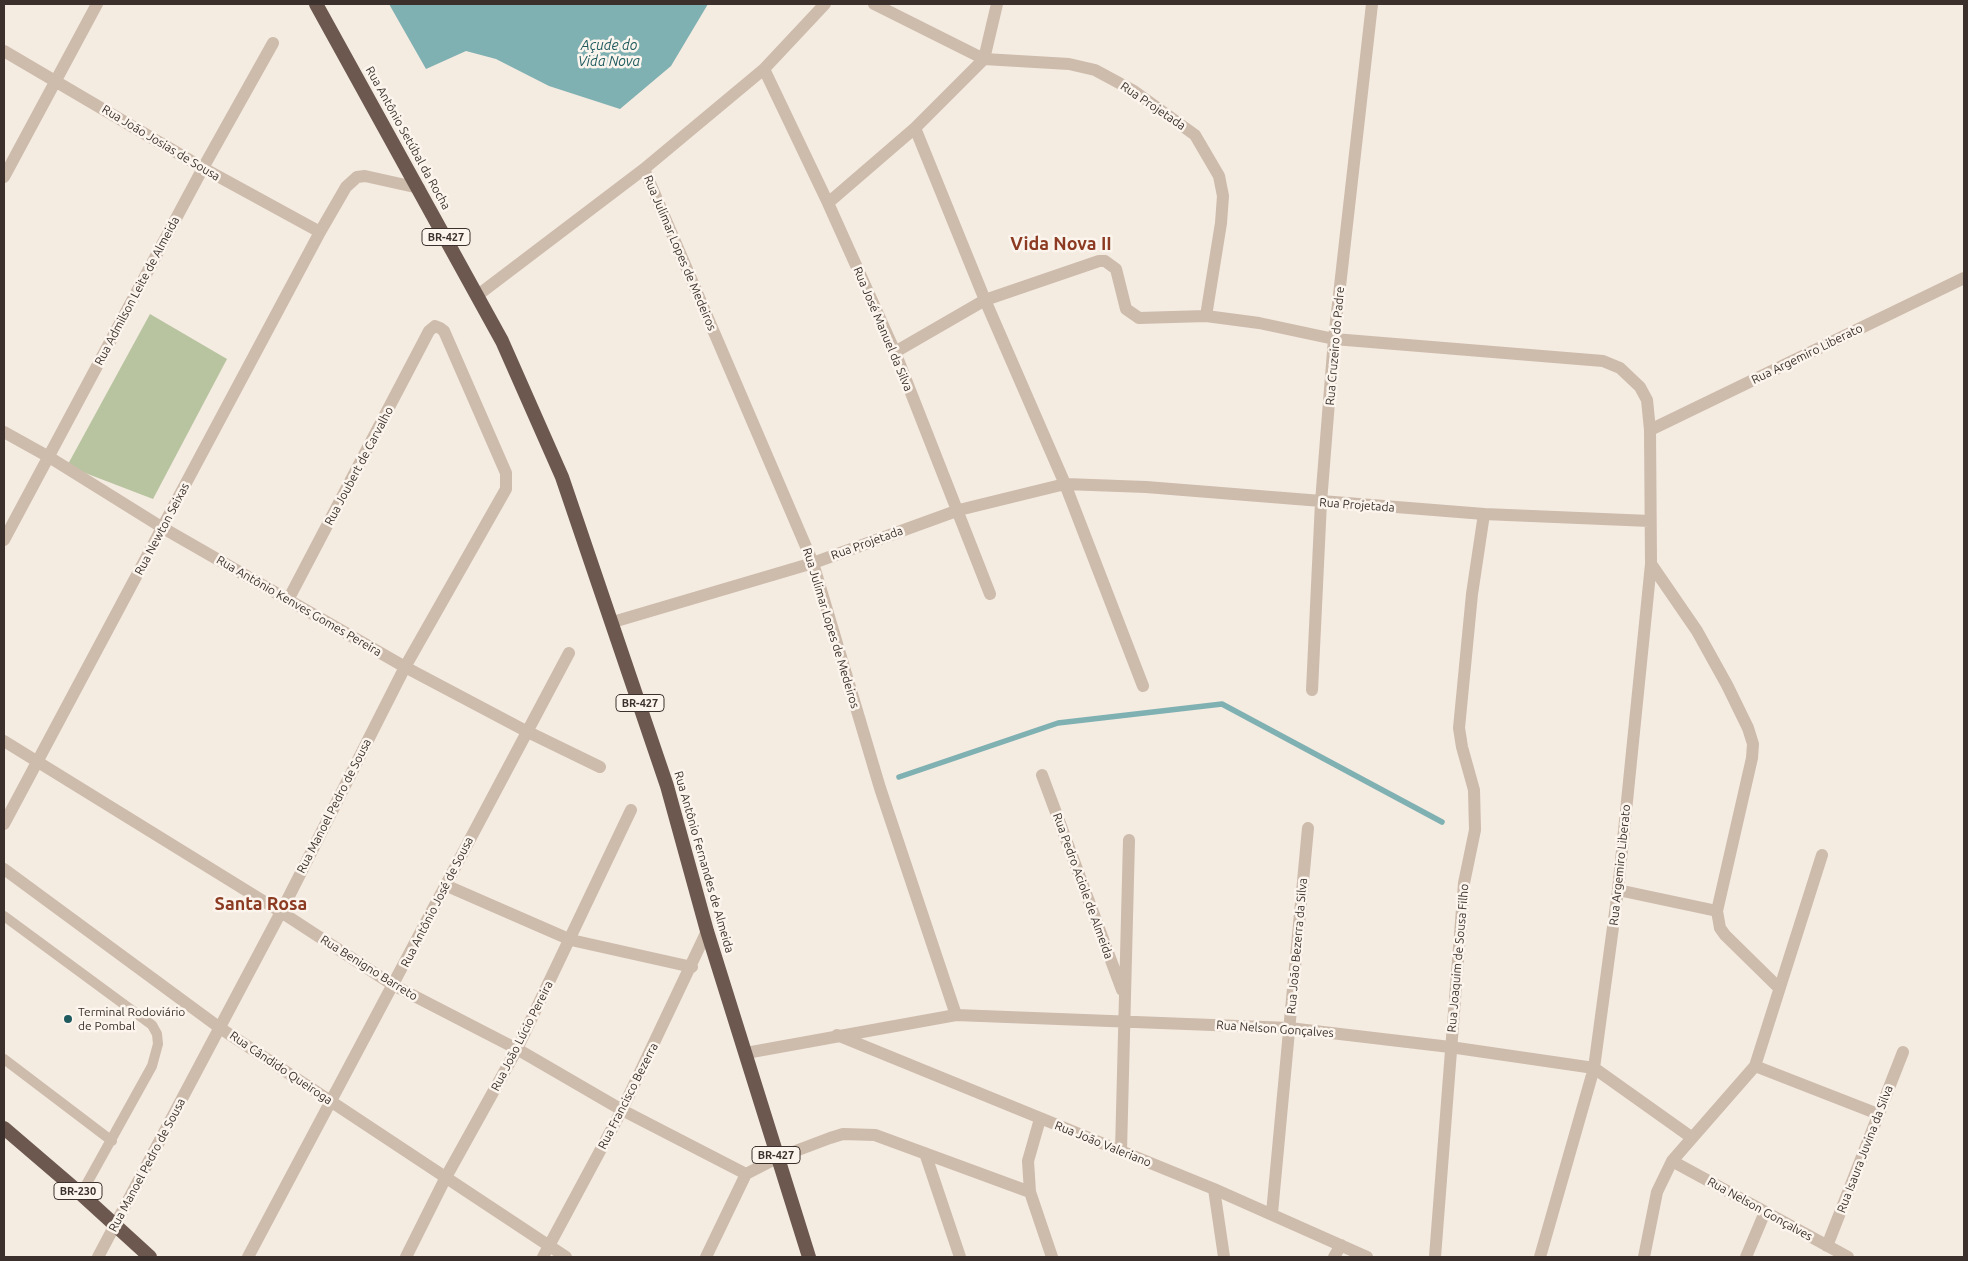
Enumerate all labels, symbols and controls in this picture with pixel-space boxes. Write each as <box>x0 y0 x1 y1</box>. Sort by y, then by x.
water label: Açude do Vida Nova <box>578 37 640 70</box>
street label: Rua Antônio Setúbal da Rocha <box>363 64 453 212</box>
street label: Rua Projetada <box>1118 79 1188 133</box>
street label: Rua João Josias de Sousa <box>99 102 223 184</box>
street label: Rua Julimar Lopes de Medeiros <box>641 173 719 333</box>
street label: Rua Admilson Leite de Almeida <box>92 214 182 368</box>
road number: BR-427 <box>422 228 470 246</box>
district label: Vida Nova II <box>1010 233 1112 255</box>
street label: Rua José Manuel da Silva <box>850 265 916 393</box>
street label: Rua Cruzeiro do Padre <box>1323 286 1347 406</box>
street label: Rua Argemiro Liberato <box>1749 321 1865 387</box>
street label: Rua Joubert de Carvalho <box>322 404 396 528</box>
street label: Rua Newton Seixas <box>132 480 192 578</box>
street label: Rua Projetada <box>1319 495 1395 515</box>
street label: Rua Projetada <box>829 523 905 563</box>
street label: Rua Julimar Lopes de Medeiros <box>800 546 862 710</box>
street label: Rua Antônio Kenves Gomes Pereira <box>214 553 384 659</box>
road number: BR-427 <box>616 694 664 711</box>
street label: Rua Manoel Pedro de Sousa <box>294 736 374 876</box>
street label: Rua Antônio Fernandes de Almeida <box>671 769 737 955</box>
street label: Rua Argemiro Liberato <box>1606 804 1634 926</box>
street label: Rua Pedro Aciole de Almeida <box>1050 811 1116 961</box>
street label: Rua Antônio José de Sousa <box>398 834 476 970</box>
street label: Rua Joāo Bezerra da Silva <box>1284 877 1310 1015</box>
street label: Rua Joaquim de Sousa Filho <box>1444 883 1472 1033</box>
district label: Santa Rosa <box>215 893 307 915</box>
street label: Rua Benigno Barreto <box>318 932 420 1004</box>
street label: Rua João Lúcio Pereira <box>488 979 556 1093</box>
place label: Terminal Rodoviário de Pombal <box>78 1005 185 1033</box>
marker: Terminal Rodoviário de Pombal <box>62 1013 74 1025</box>
street label: Rua Nelson Gonçalves <box>1216 1018 1334 1040</box>
street label: Rua Cândido Queiroga <box>227 1028 335 1108</box>
street label: Rua Francisco Bezerra <box>595 1040 661 1152</box>
street label: Rua Isaura Juvina da Silva <box>1834 1083 1896 1215</box>
street label: Rua Manoel Pedro de Sousa <box>106 1096 188 1234</box>
street label: Rua João Valeriano <box>1053 1118 1153 1170</box>
road number: BR-427 <box>752 1146 800 1164</box>
street label: Rua Nelson Gonçalves <box>1705 1174 1815 1244</box>
road number: BR-230 <box>54 1182 102 1200</box>

